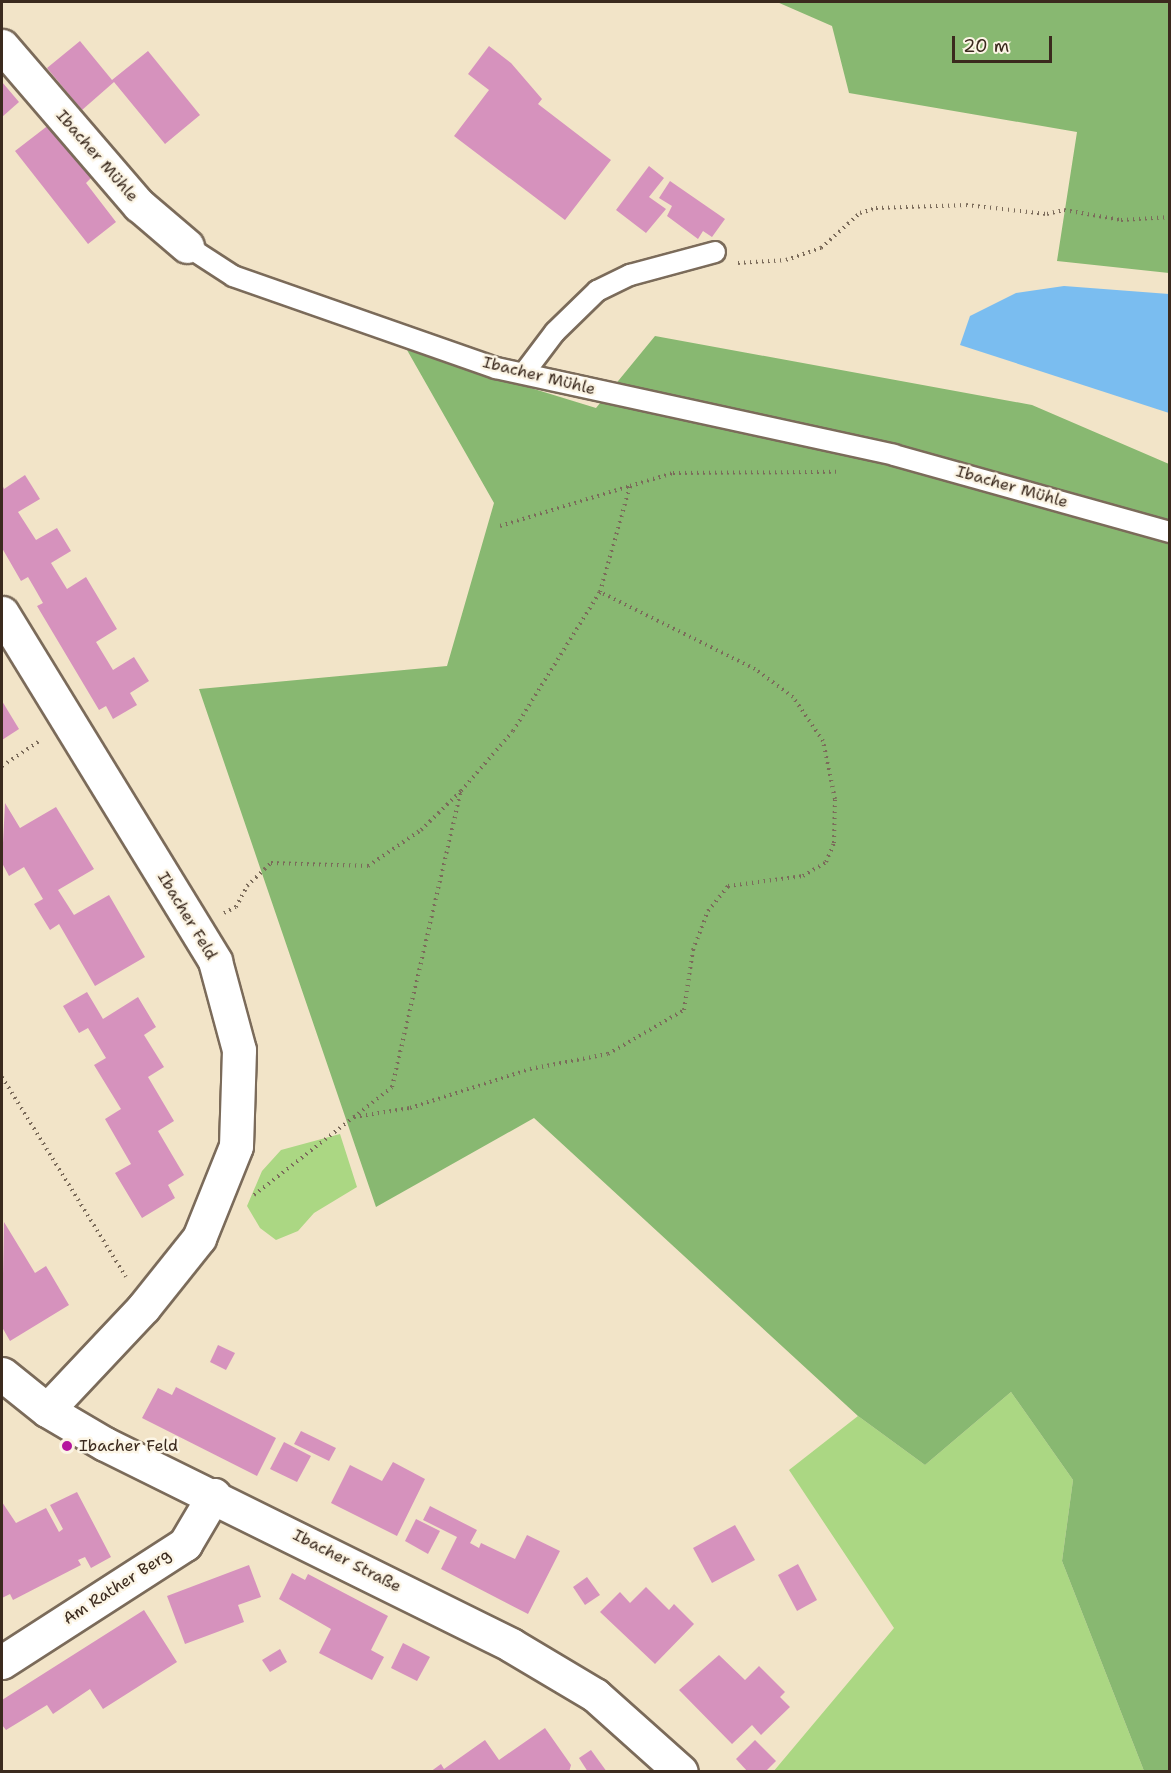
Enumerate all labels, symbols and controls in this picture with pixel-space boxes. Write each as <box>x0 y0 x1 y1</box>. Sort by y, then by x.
scale bar <box>955 24 1056 62</box>
text: 20 m <box>963 34 1009 58</box>
street label: Ibacher Mühle <box>52 106 142 206</box>
street label: Ibacher Mühle <box>481 353 597 399</box>
street label: Ibacher Mühle <box>954 462 1070 512</box>
street label: Ibacher Feld <box>153 869 221 963</box>
place label: Ibacher Feld <box>79 1436 178 1456</box>
marker: Ibacher Feld <box>60 1439 74 1453</box>
street label: Ibacher Straße <box>290 1525 404 1597</box>
street label: Am Rather Berg <box>60 1545 174 1629</box>

